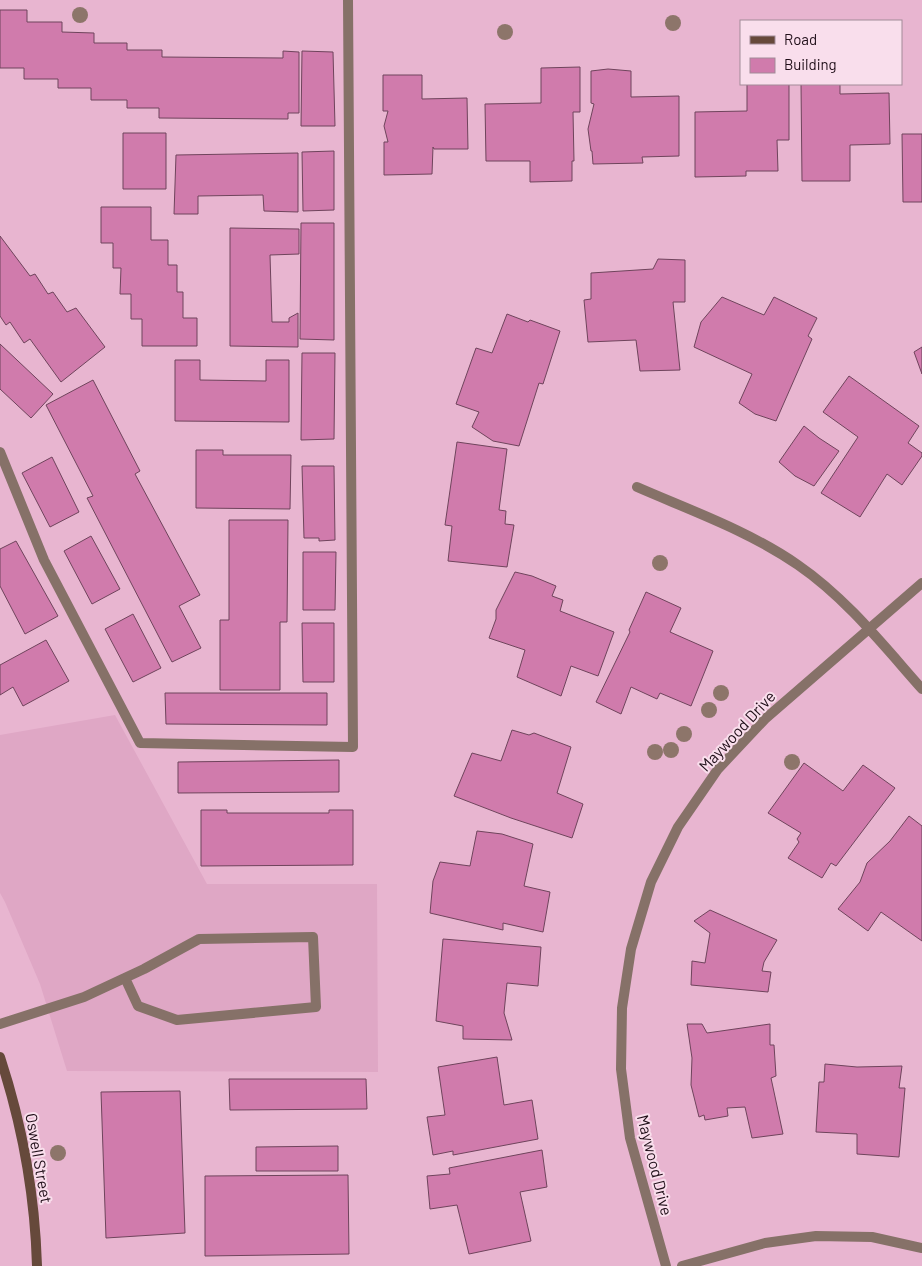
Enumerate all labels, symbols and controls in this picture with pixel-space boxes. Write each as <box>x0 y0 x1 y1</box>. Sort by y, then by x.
legend <box>740 20 902 85</box>
text: Road <box>784 30 817 48</box>
text: Building <box>784 55 837 73</box>
street label: Maywood Drive <box>694 686 779 775</box>
street label: Oswell Street <box>22 1111 57 1204</box>
street label: Maywood Drive <box>634 1113 677 1217</box>

